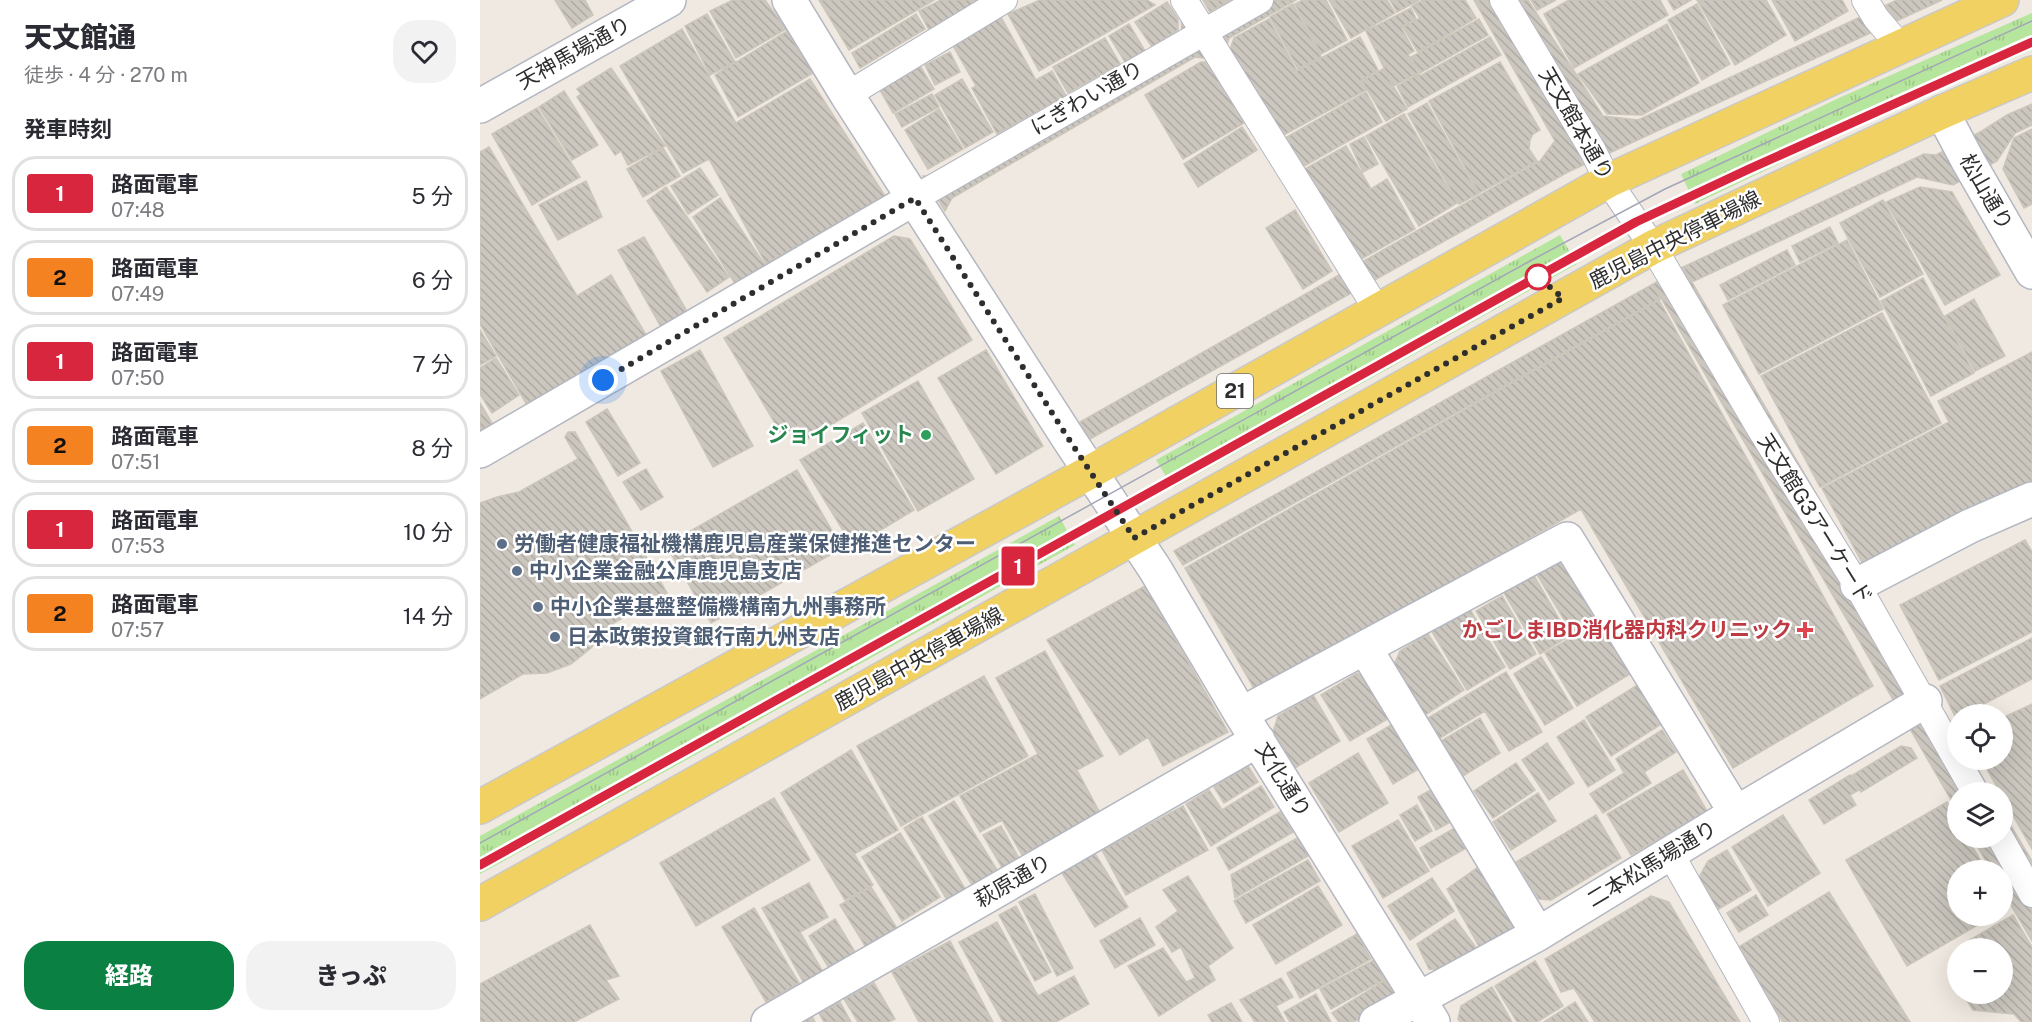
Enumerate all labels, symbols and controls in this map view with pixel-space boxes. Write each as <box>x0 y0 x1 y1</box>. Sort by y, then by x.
street label: 天神馬場通り <box>513 11 635 94</box>
text: 天文館通 <box>24 20 136 53</box>
button: heart <box>393 20 456 83</box>
street label: にぎわい通り <box>1026 55 1148 140</box>
text: 徒歩 · 4 分 · 270 m <box>24 63 188 87</box>
street label: 天文館本通り <box>1534 63 1619 185</box>
text: 発車時刻 <box>24 116 112 142</box>
street label: 松山通り <box>1955 149 2018 234</box>
text: 路面電車 <box>111 171 199 197</box>
text: 1 <box>56 181 65 206</box>
text: 5 分 <box>412 183 453 209</box>
street label: 鹿児島中央停車場線 <box>1585 186 1765 294</box>
text: 07:48 <box>111 198 165 222</box>
text: 路面電車 <box>111 255 199 281</box>
unlabelled marker <box>1525 264 1551 290</box>
text: 2 <box>53 265 67 290</box>
text: 6 分 <box>412 267 453 293</box>
text: 07:49 <box>111 282 164 306</box>
text: 路面電車 <box>111 339 199 365</box>
text: 1 <box>56 349 65 374</box>
text: 7 分 <box>412 351 453 377</box>
your location <box>588 365 618 395</box>
text: 07:50 <box>111 366 164 390</box>
road number: 21 <box>1217 374 1253 408</box>
place label: ジョイフィット <box>767 422 914 447</box>
text: 路面電車 <box>111 423 199 449</box>
marker: ジョイフィット <box>919 428 933 442</box>
street label: 天文館G3アーケード <box>1753 429 1878 608</box>
text: 2 <box>53 433 67 458</box>
text: 8 分 <box>411 435 453 461</box>
text: 07:51 <box>111 450 160 474</box>
text: 路面電車 <box>111 507 199 533</box>
text: 1 <box>56 517 65 542</box>
text: 10 分 <box>403 519 453 545</box>
place label: 労働者健康福祉機構鹿児島産業保健推進センター <box>514 531 976 556</box>
text: 07:53 <box>111 534 165 558</box>
marker: 労働者健康福祉機構鹿児島産業保健推進センター <box>495 537 509 551</box>
line badge: 1 <box>998 546 1038 586</box>
text: 1 <box>1014 554 1023 579</box>
place label: 中小企業金融公庫鹿児島支店 <box>529 558 802 583</box>
marker: 中小企業金融公庫鹿児島支店 <box>510 564 524 578</box>
text: 路面電車 <box>111 591 199 617</box>
place label: 中小企業基盤整備機構南九州事務所 <box>550 594 886 619</box>
marker: 中小企業基盤整備機構南九州事務所 <box>531 600 545 614</box>
text: 2 <box>53 601 67 626</box>
street label: 鹿児島中央停車場線 <box>830 602 1007 715</box>
text: 14 分 <box>403 603 453 629</box>
place label: かごしまIBD消化器内科クリニック <box>1462 617 1792 642</box>
text: 07:57 <box>111 618 164 642</box>
marker: かごしまIBD消化器内科クリニック <box>1796 621 1814 639</box>
place label: 日本政策投資銀行南九州支店 <box>567 624 840 649</box>
marker: 日本政策投資銀行南九州支店 <box>548 630 562 644</box>
map controls <box>1947 704 2013 1004</box>
button: locate <box>1947 704 2013 770</box>
street label: 文化通り <box>1251 737 1316 822</box>
button: layers <box>1947 782 2013 848</box>
street label: 二本松馬場通り <box>1582 815 1721 912</box>
street label: 萩原通り <box>970 849 1055 912</box>
button: + <box>1947 860 2013 926</box>
button: − <box>1947 938 2013 1004</box>
button: 経路 <box>24 941 234 1010</box>
button: きっぷ <box>246 941 456 1010</box>

